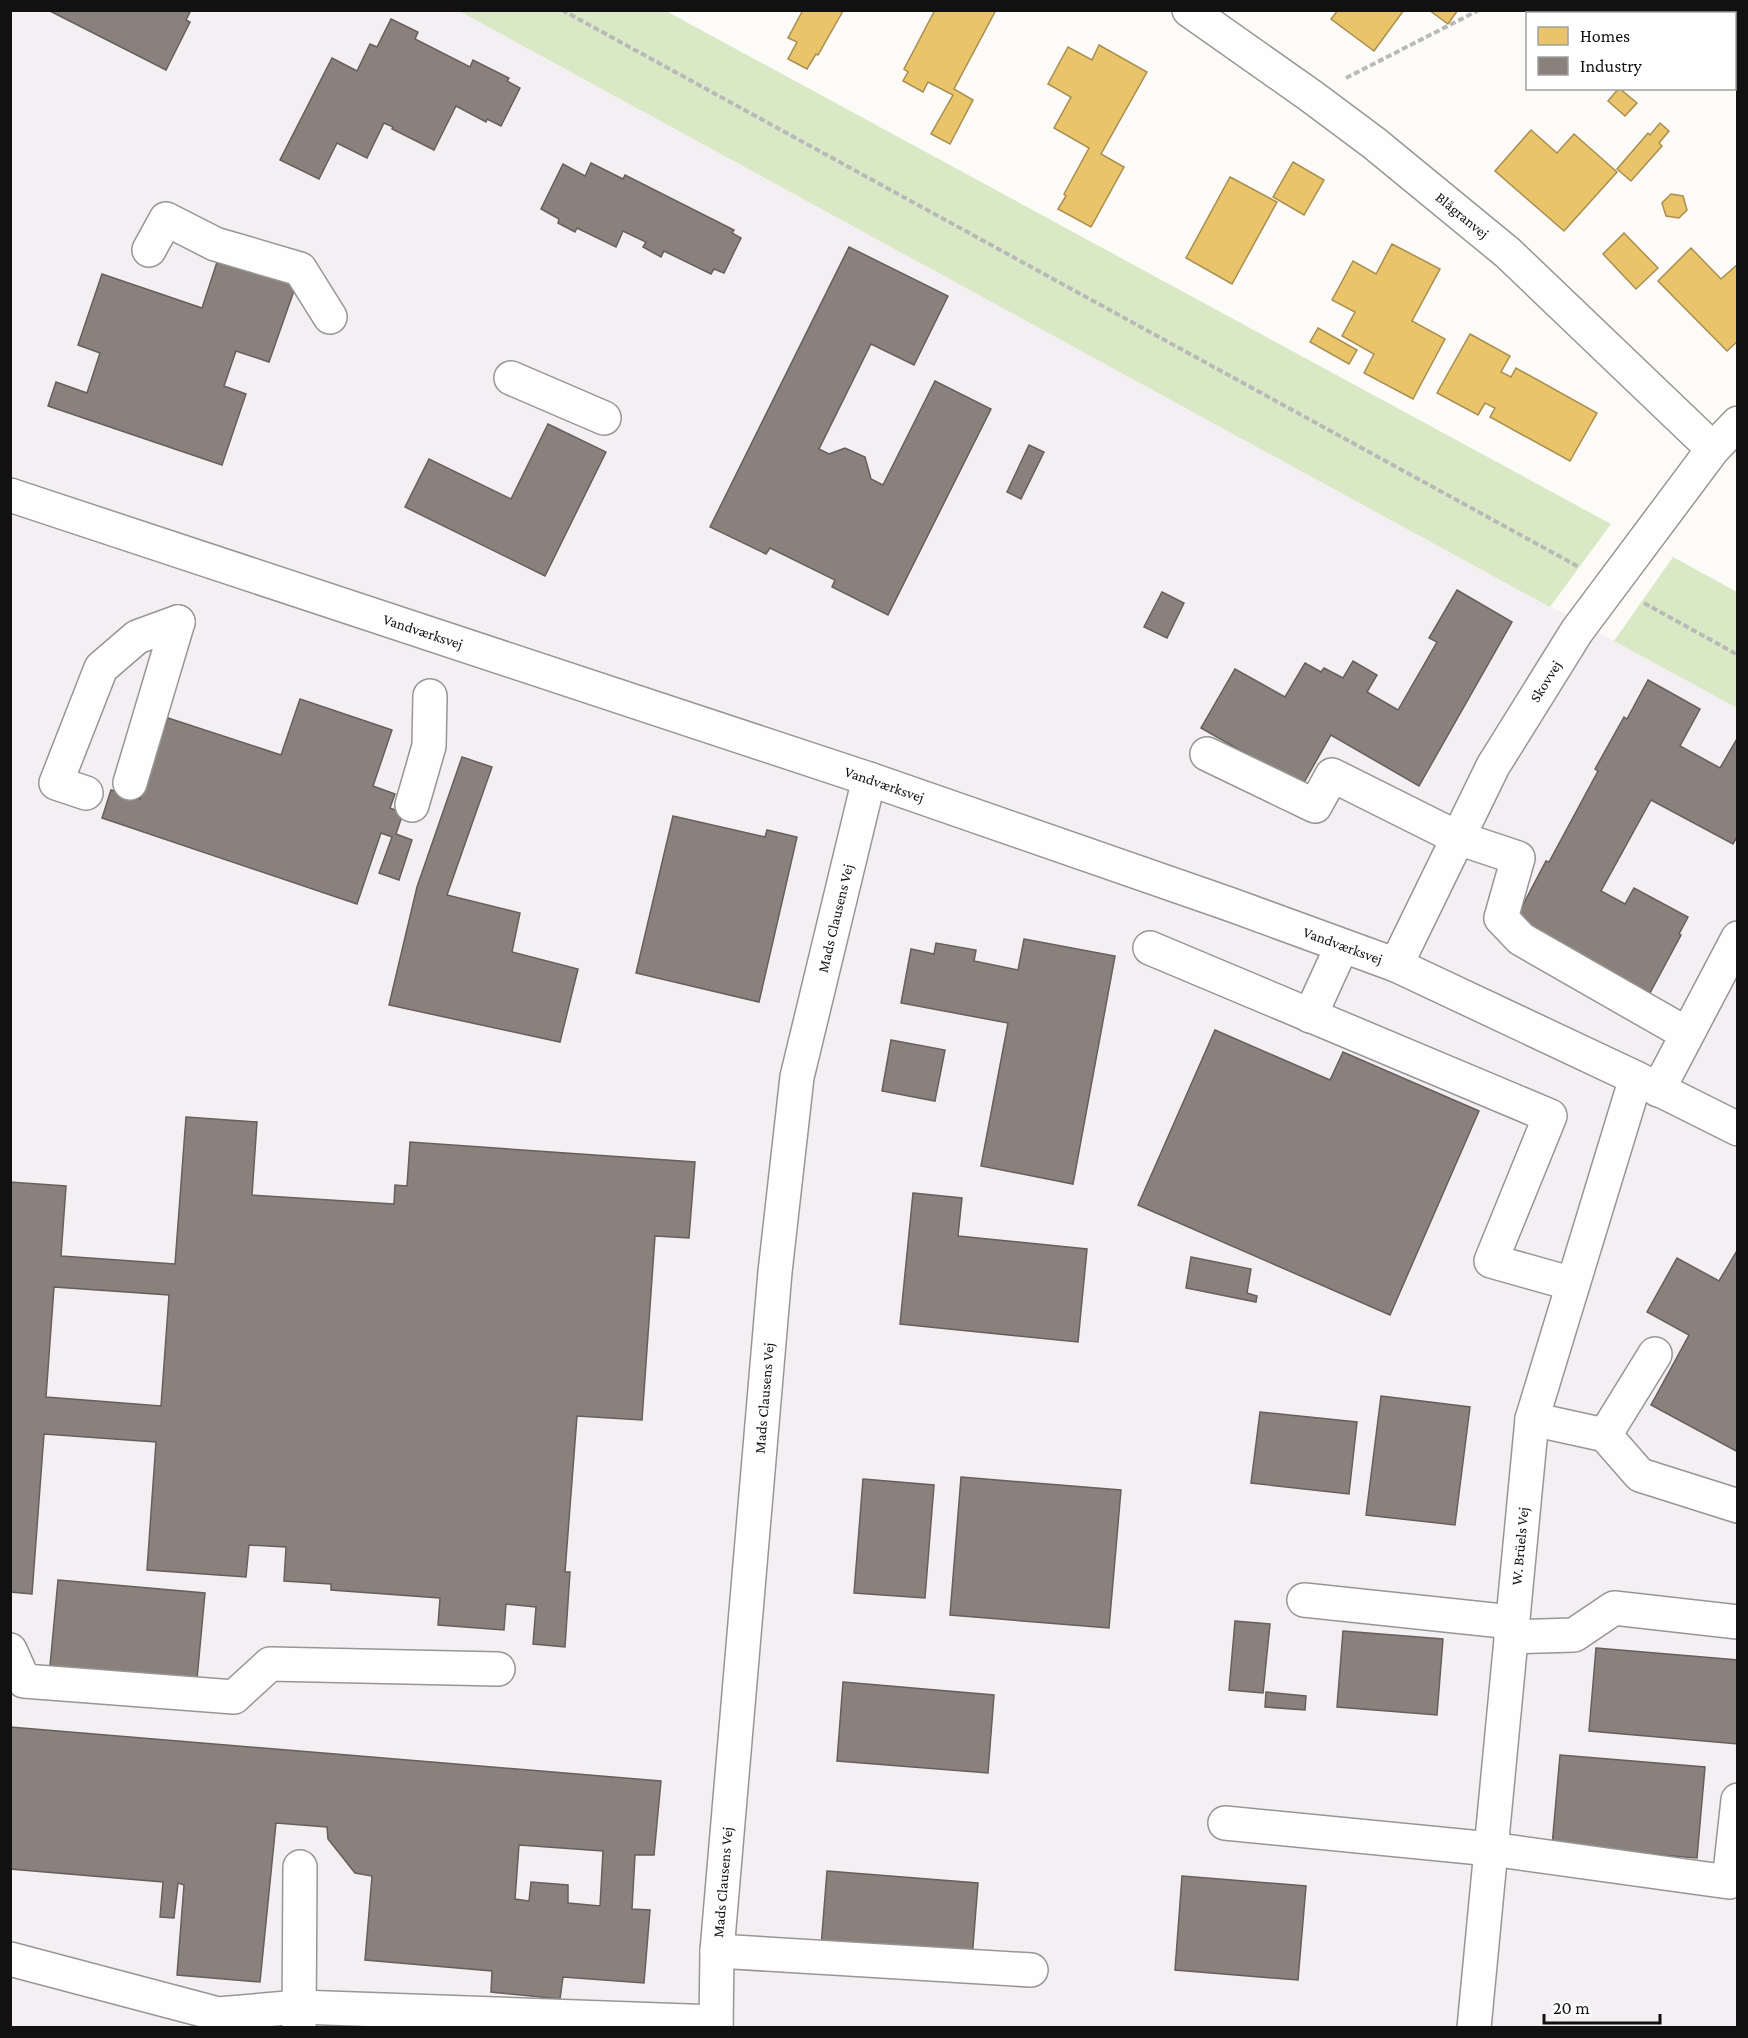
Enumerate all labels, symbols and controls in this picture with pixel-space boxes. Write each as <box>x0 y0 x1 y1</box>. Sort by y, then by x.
legend <box>1526 12 1736 90</box>
text: Homes <box>1580 26 1630 46</box>
text: Industry <box>1580 56 1643 76</box>
street label: Blågranvej <box>1433 189 1492 243</box>
street label: Vandværksvej <box>381 611 465 653</box>
street label: Skovvej <box>1527 658 1565 705</box>
street label: Vandværksvej <box>842 763 926 806</box>
street label: Mads Clausens Vej <box>815 862 857 974</box>
street label: Vandværksvej <box>1301 924 1385 968</box>
street label: Mads Clausens Vej <box>752 1342 778 1454</box>
street label: W. Brüels Vej <box>1508 1506 1533 1586</box>
street label: Mads Clausens Vej <box>710 1826 737 1938</box>
scale bar <box>1544 1987 1660 2025</box>
text: 20 m <box>1553 1998 1590 2018</box>

